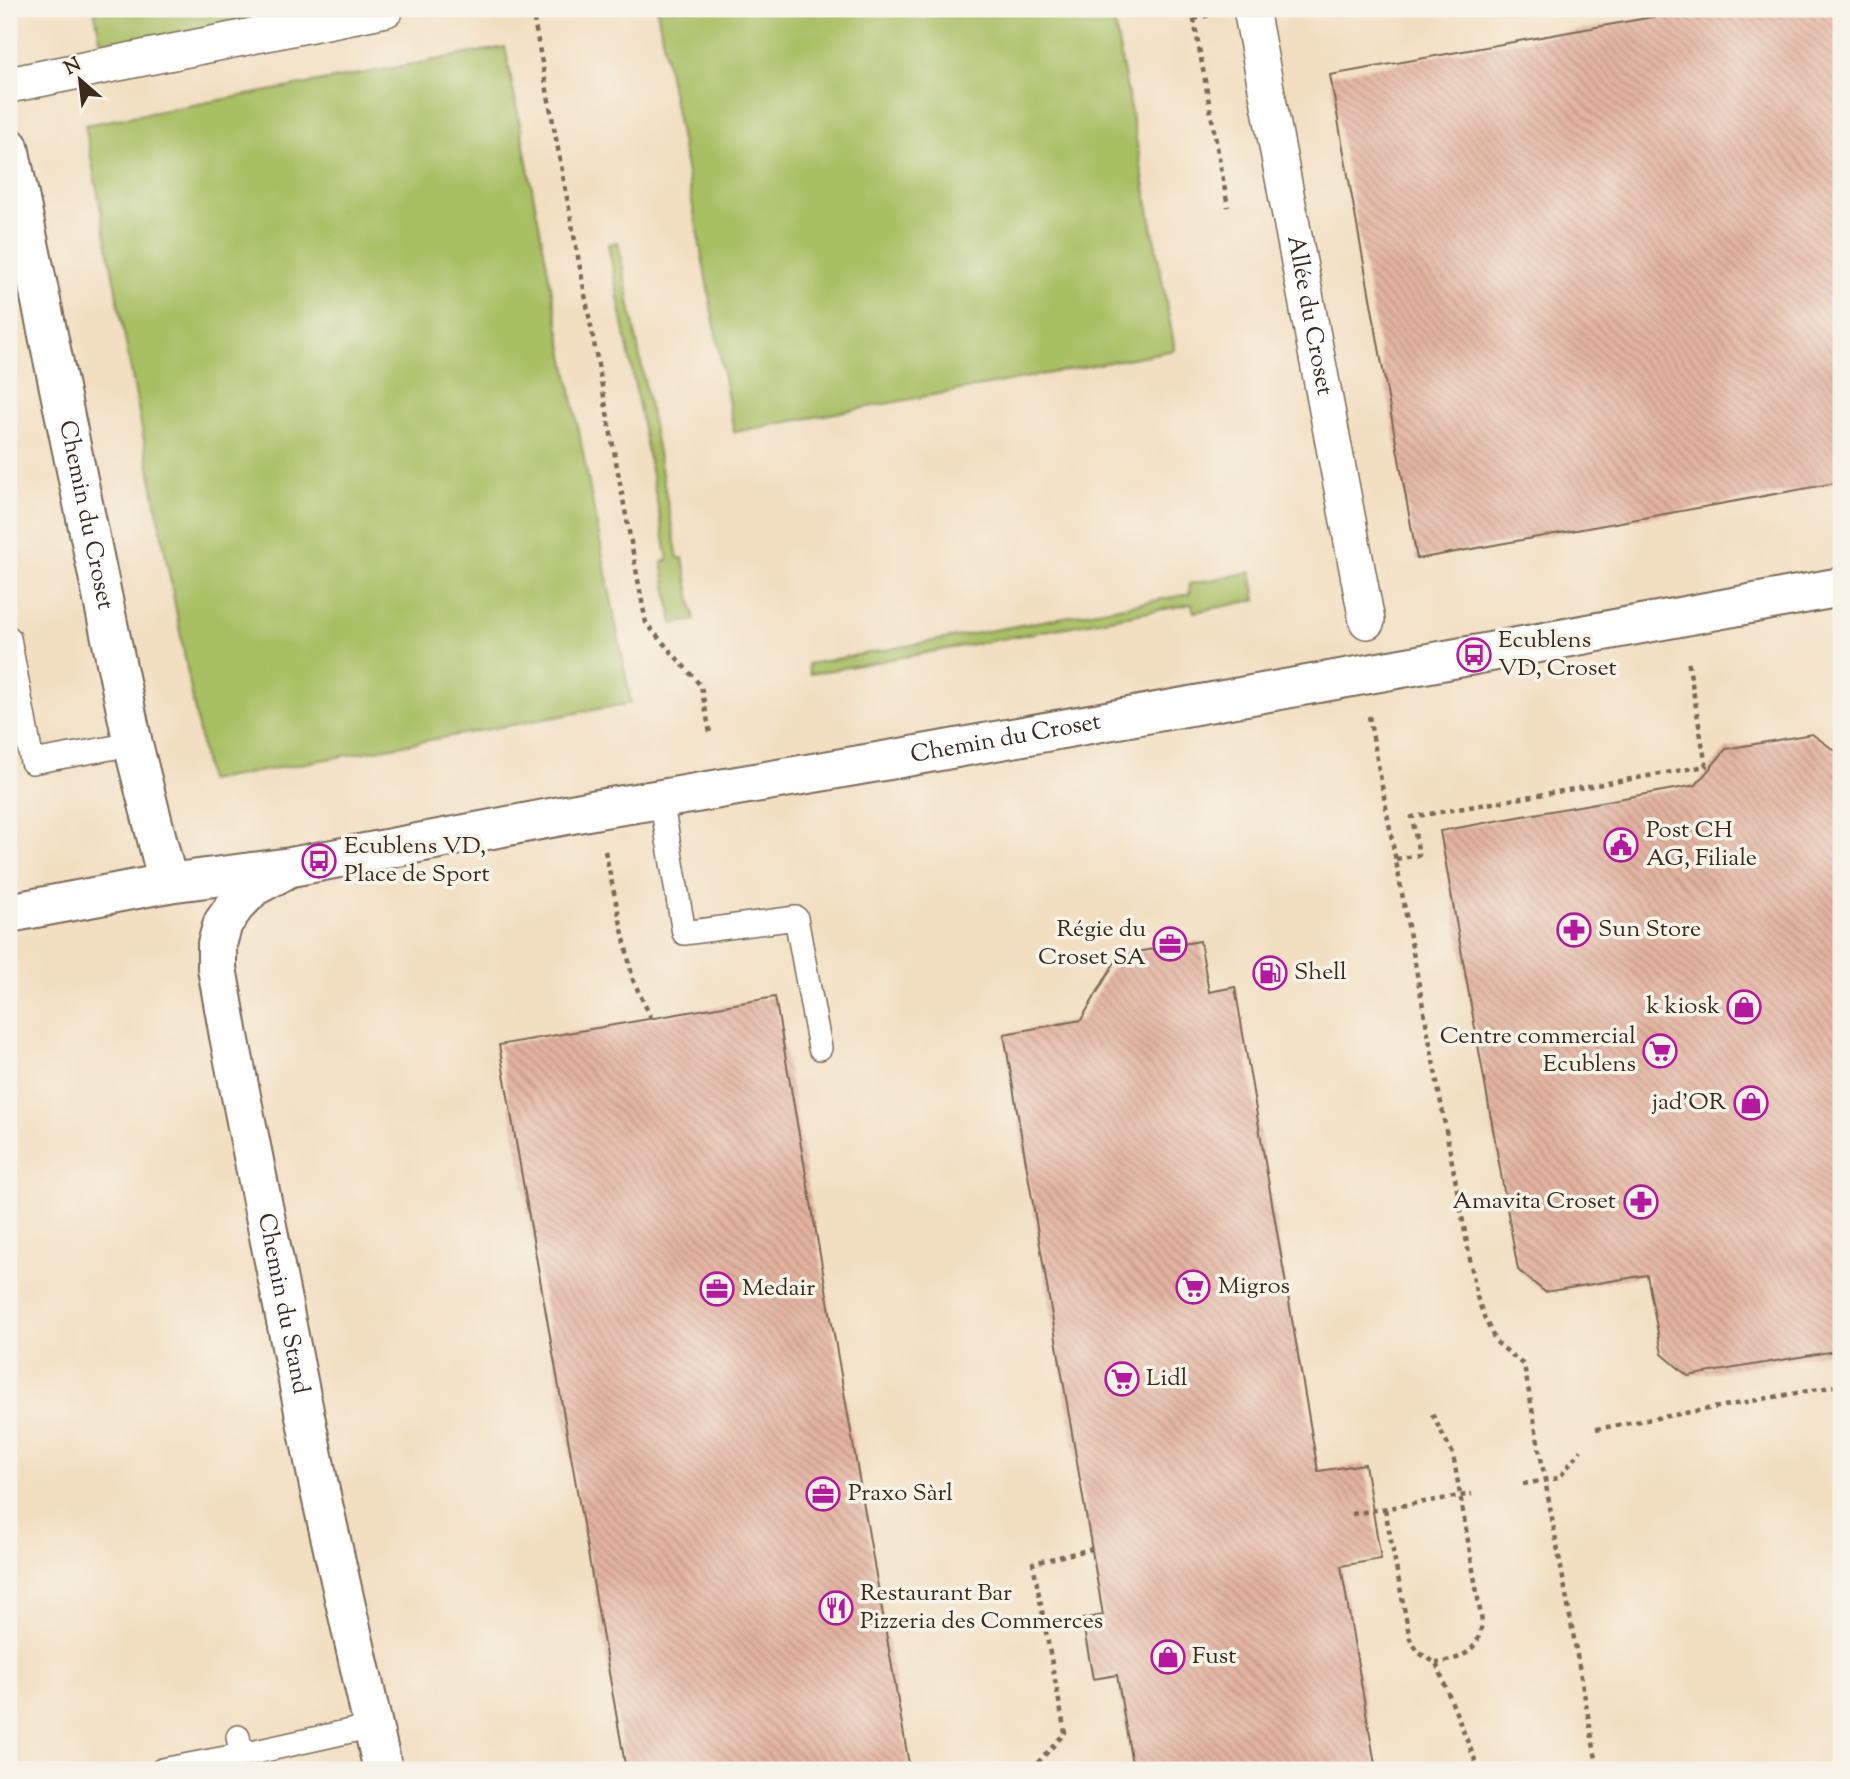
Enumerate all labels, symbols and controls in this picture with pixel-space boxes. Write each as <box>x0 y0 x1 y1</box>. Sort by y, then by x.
north arrow <box>46 46 116 116</box>
text: N <box>60 52 86 83</box>
street label: Allée du Croset <box>1277 233 1341 398</box>
street label: Chemin du Croset <box>49 417 122 613</box>
place label: Ecublens VD, Croset <box>1498 624 1617 686</box>
bus stop icon: Ecublens VD, Croset <box>1455 636 1493 674</box>
street label: Chemin du Croset <box>908 705 1104 773</box>
place label: Post CH AG, Filiale <box>1646 814 1757 876</box>
public building icon: Post CH AG, Filiale <box>1602 826 1640 864</box>
place label: Ecublens VD, Place de Sport <box>344 830 490 892</box>
bus stop icon: Ecublens VD, Place de Sport <box>300 842 338 880</box>
pharmacy icon: Sun Store <box>1555 911 1593 949</box>
place label: Régie du Croset SA <box>1038 913 1146 975</box>
place label: Sun Store <box>1598 913 1701 947</box>
office icon: Régie du Croset SA <box>1151 925 1189 963</box>
fuel station icon: Shell <box>1251 954 1289 992</box>
place label: Shell <box>1294 956 1347 990</box>
shop icon: k kiosk <box>1725 988 1763 1026</box>
place label: k kiosk <box>1646 990 1720 1024</box>
place label: Centre commercial Ecublens <box>1440 1020 1636 1082</box>
supermarket icon: Centre commercial Ecublens <box>1641 1032 1679 1070</box>
shop icon: jad'OR <box>1732 1084 1770 1122</box>
place label: jad'OR <box>1651 1086 1727 1120</box>
pharmacy icon: Amavita Croset <box>1622 1183 1660 1221</box>
place label: Amavita Croset <box>1452 1185 1616 1219</box>
street label: Chemin du Stand <box>248 1210 317 1398</box>
supermarket icon: Migros <box>1174 1268 1212 1306</box>
office icon: Medair <box>698 1270 736 1308</box>
place label: Migros <box>1218 1270 1290 1304</box>
place label: Medair <box>742 1272 815 1306</box>
supermarket icon: Lidl <box>1103 1360 1141 1398</box>
place label: Lidl <box>1146 1362 1188 1396</box>
office icon: Praxo Sàrl <box>804 1475 842 1513</box>
place label: Praxo Sàrl <box>848 1477 953 1511</box>
place label: Restaurant Bar Pizzeria des Commerces <box>860 1577 1103 1639</box>
restaurant icon: Restaurant Bar Pizzeria des Commerces <box>817 1589 855 1627</box>
shop icon: Fust <box>1149 1638 1187 1676</box>
place label: Fust <box>1192 1640 1236 1674</box>

